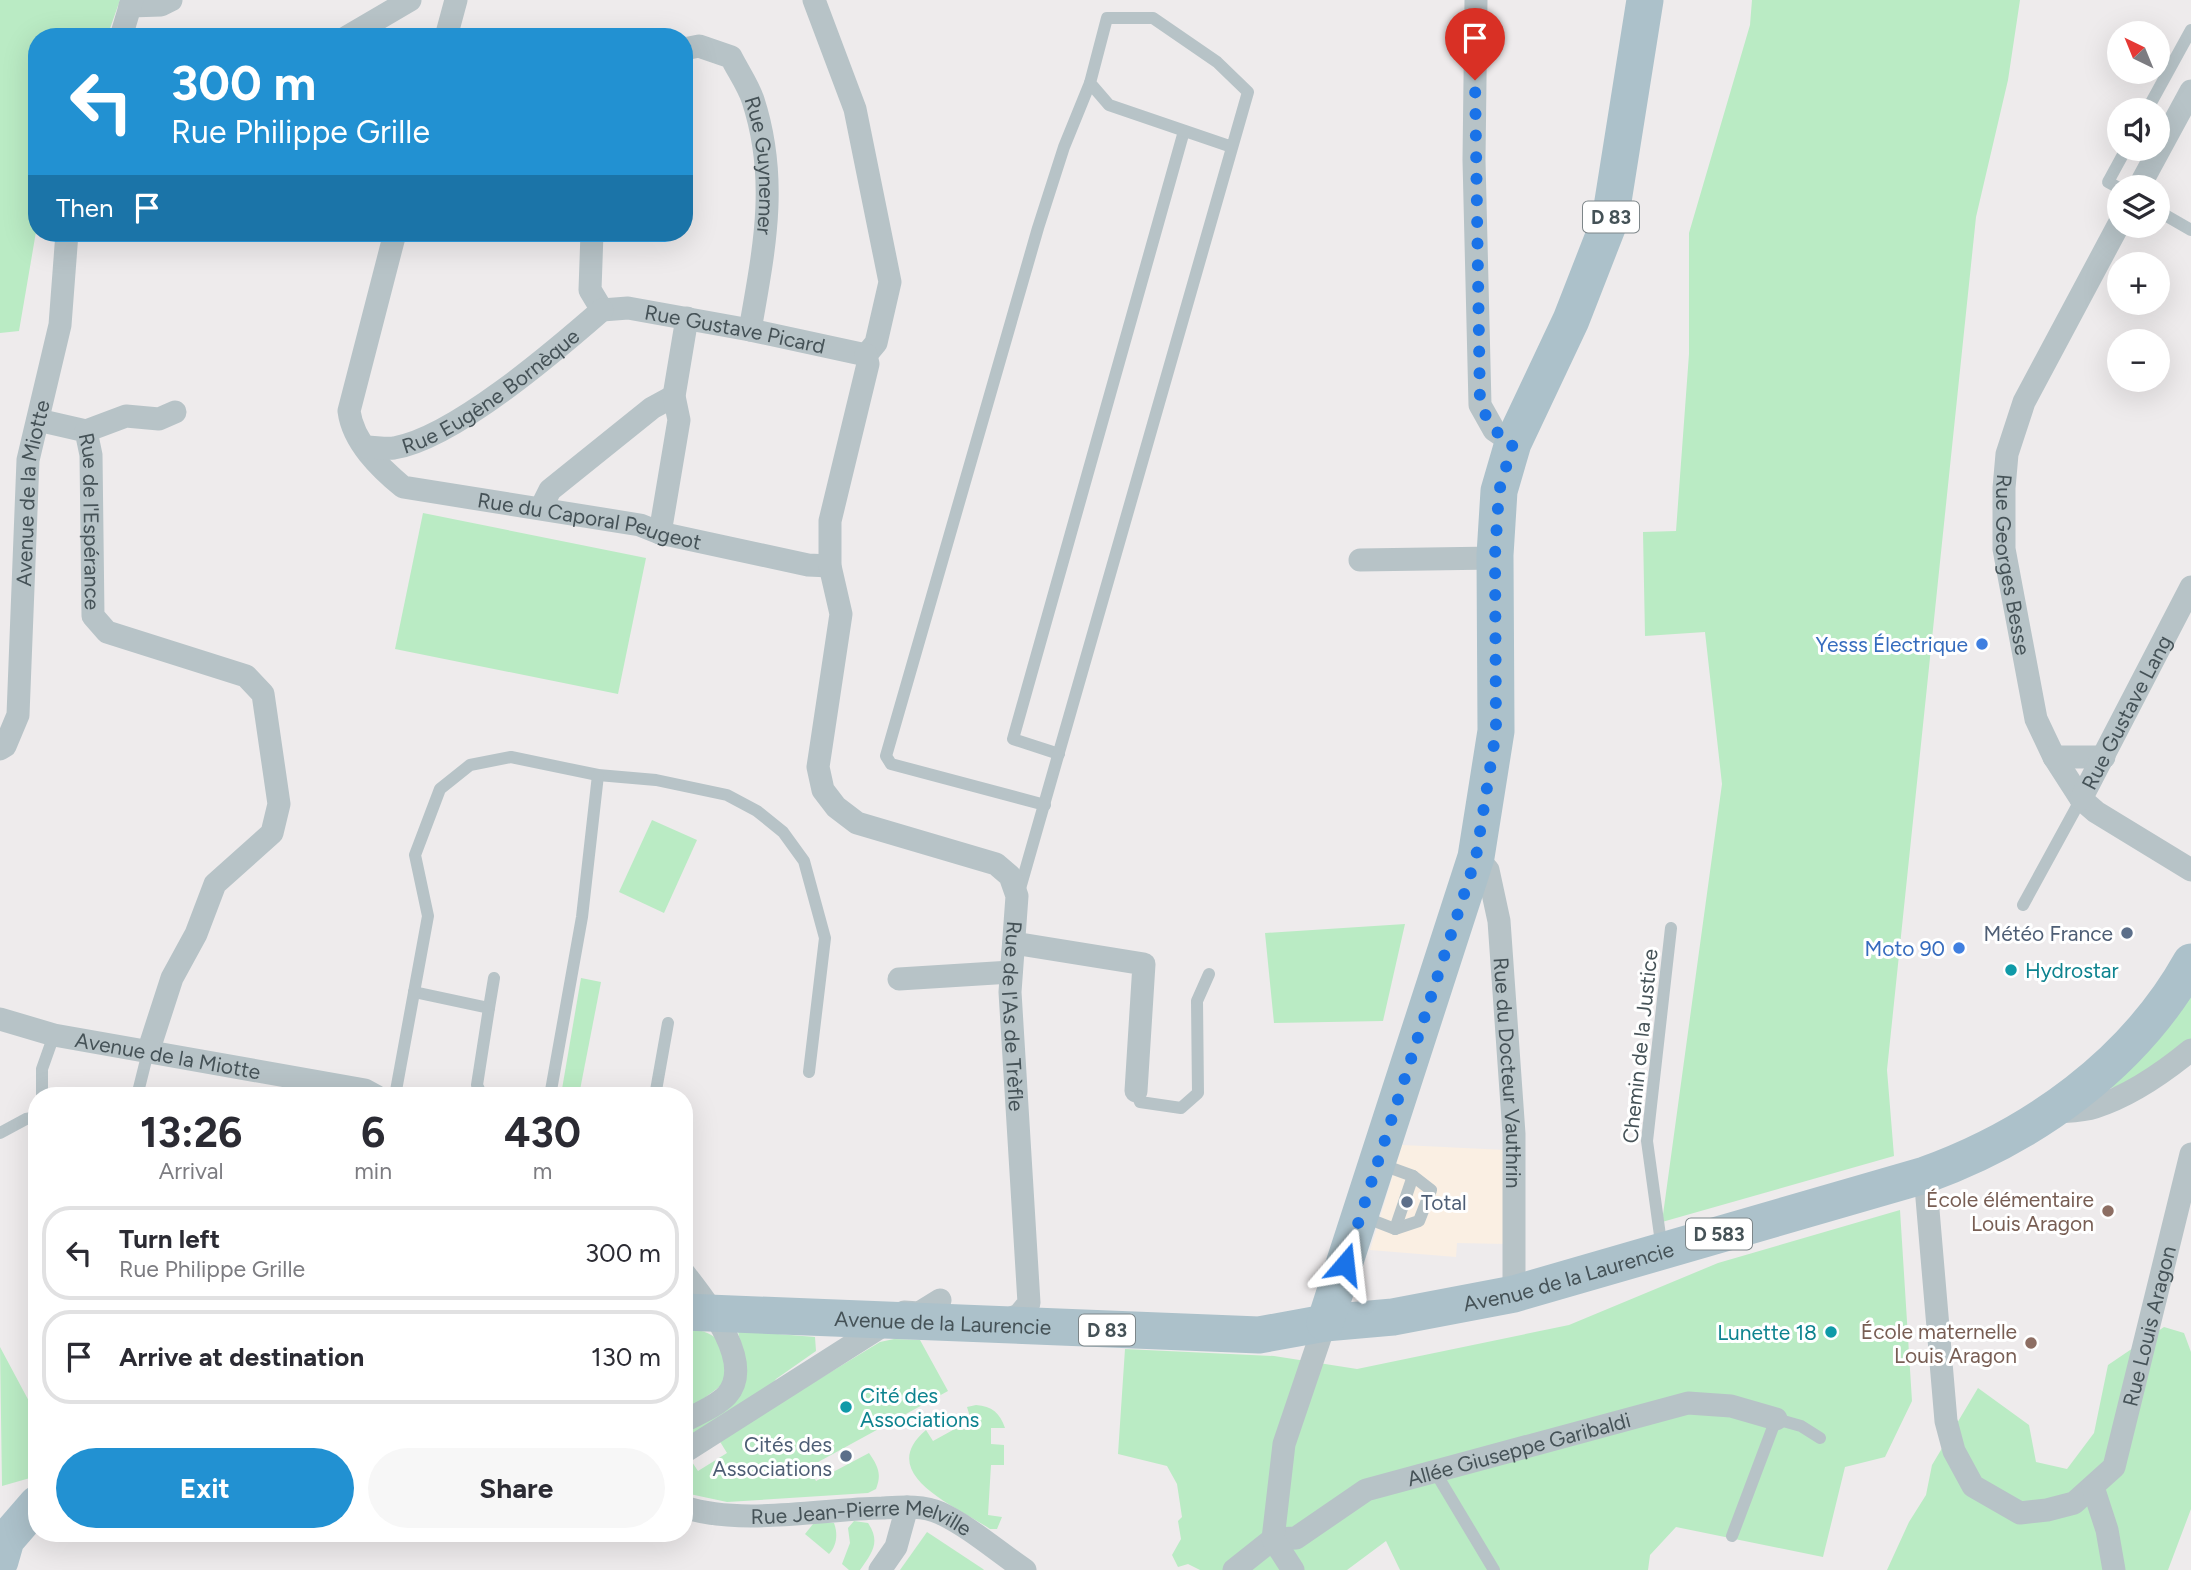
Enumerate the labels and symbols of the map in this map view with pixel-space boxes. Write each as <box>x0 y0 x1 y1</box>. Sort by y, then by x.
pin <box>1445 8 1505 80</box>
north arrow <box>2107 21 2170 84</box>
street label: Rue Guynemer <box>740 93 780 236</box>
road number: D 83 <box>1583 202 1639 232</box>
street label: Rue Gustave Picard <box>643 299 828 358</box>
street label: Rue Eugène Bornèque <box>399 323 584 458</box>
street label: Avenue de la Miotte <box>11 397 54 587</box>
street label: Rue de l'Espérance <box>74 430 105 610</box>
street label: Rue Georges Besse <box>1991 473 2036 657</box>
street label: Rue du Caporal Peugeot <box>476 487 704 554</box>
street label: Rue Gustave Lang <box>2076 631 2176 793</box>
place label: Yesss Électrique <box>1815 632 1968 657</box>
marker: Yesss Électrique <box>1974 636 1990 652</box>
street label: Rue de l'As de Trèfle <box>997 920 1030 1112</box>
place label: Météo France <box>1983 921 2113 946</box>
marker: Météo France <box>2119 925 2135 941</box>
place label: Moto 90 <box>1864 936 1945 961</box>
marker: Moto 90 <box>1951 940 1967 956</box>
street label: Chemin de la Justice <box>1617 948 1663 1144</box>
street label: Rue du Docteur Vauthrin <box>1489 956 1527 1188</box>
place label: Hydrostar <box>2025 958 2119 983</box>
marker: Hydrostar <box>2003 962 2019 978</box>
street label: Avenue de la Miotte <box>73 1026 263 1084</box>
place label: École élémentaire Louis Aragon <box>1926 1187 2094 1236</box>
place label: Total <box>1421 1190 1467 1215</box>
marker: Total <box>1399 1194 1415 1210</box>
marker: École élémentaire Louis Aragon <box>2100 1203 2116 1219</box>
road number: D 583 <box>1686 1218 1752 1250</box>
position arrow <box>1308 1227 1382 1301</box>
street label: Avenue de la Laurencie <box>1461 1236 1677 1316</box>
street label: Rue Louis Aragon <box>2117 1243 2180 1409</box>
street label: Avenue de la Laurencie <box>834 1306 1052 1339</box>
road number: D 83 <box>1079 1314 1135 1346</box>
place label: École maternelle Louis Aragon <box>1861 1319 2017 1368</box>
place label: Lunette 18 <box>1717 1320 1817 1345</box>
marker: Lunette 18 <box>1823 1324 1839 1340</box>
marker: École maternelle Louis Aragon <box>2023 1335 2039 1351</box>
place label: Cité des Associations <box>860 1383 979 1432</box>
marker: Cité des Associations <box>838 1399 854 1415</box>
street label: Allée Giuseppe Garibaldi <box>1404 1407 1633 1491</box>
place label: Cités des Associations <box>713 1432 832 1481</box>
marker: Cités des Associations <box>838 1448 854 1464</box>
street label: Rue Jean-Pierre Melville <box>751 1494 977 1541</box>

